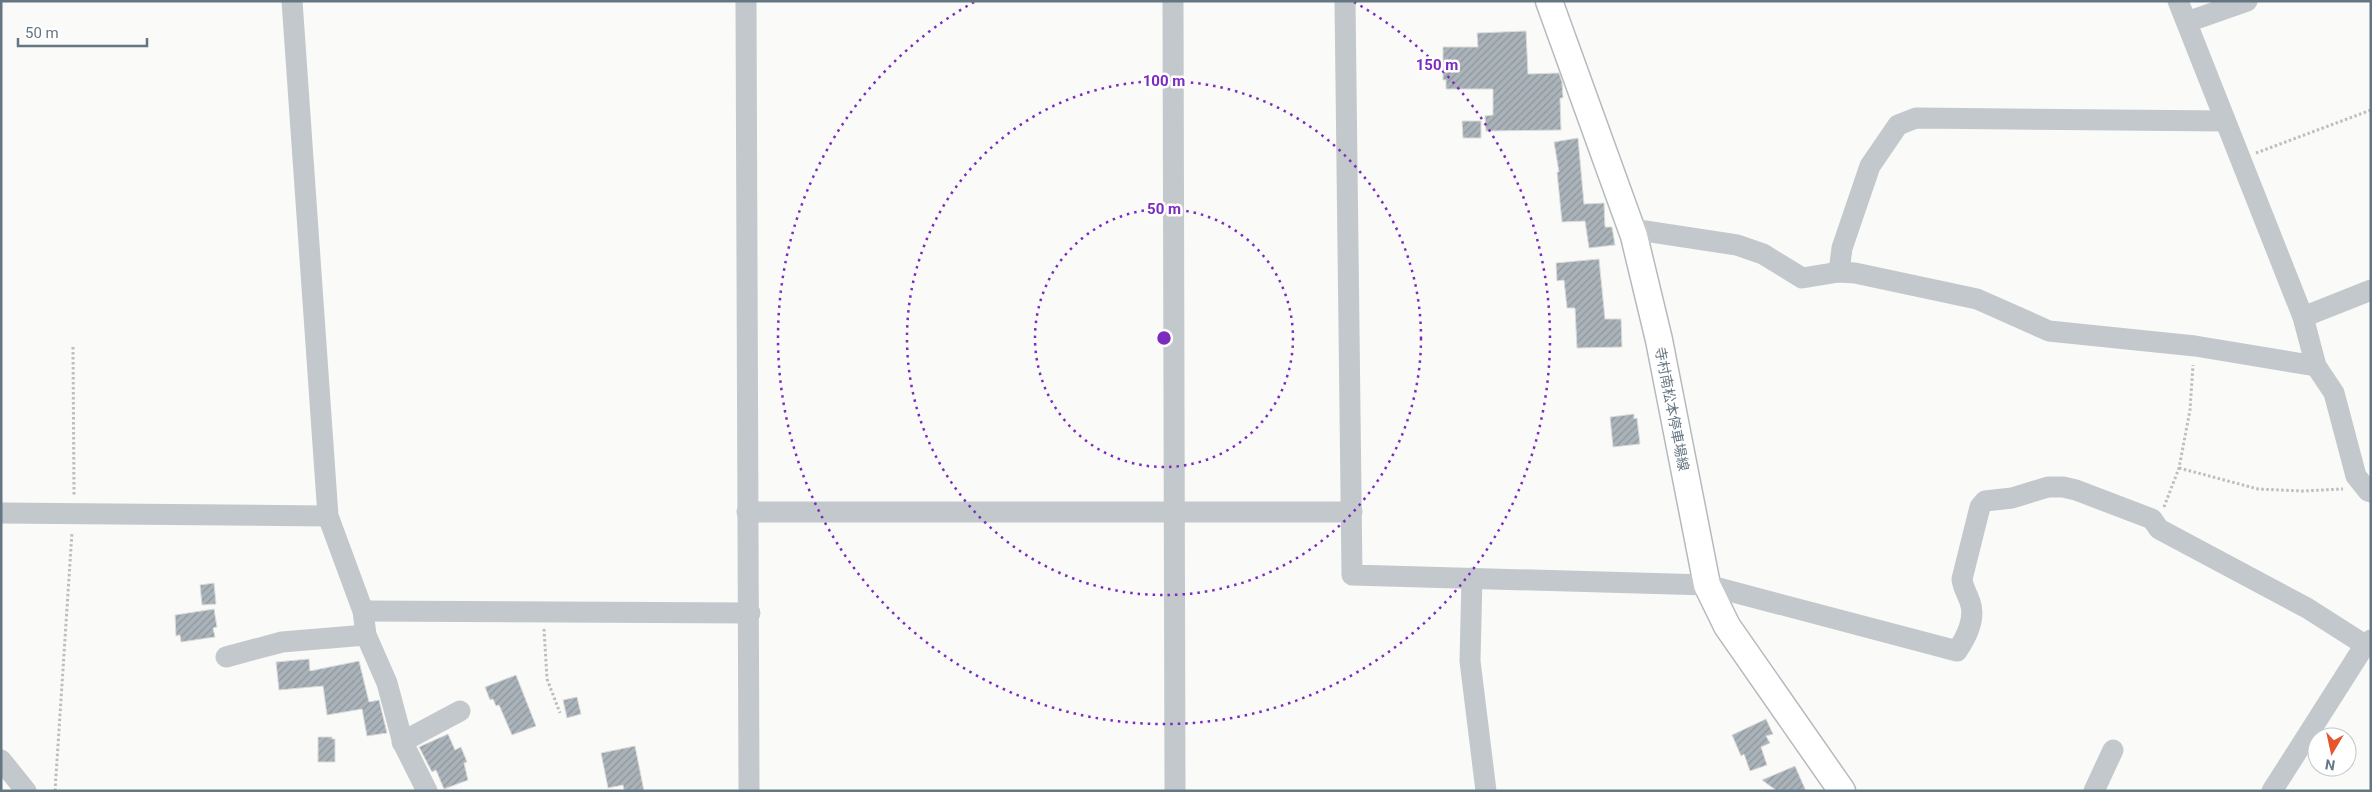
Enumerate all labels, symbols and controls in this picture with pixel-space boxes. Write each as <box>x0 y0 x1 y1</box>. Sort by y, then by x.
scale bar <box>18 15 146 47</box>
text: 50 m <box>25 24 59 42</box>
text: 150 m <box>1416 56 1458 74</box>
text: 100 m <box>1143 72 1185 90</box>
text: 50 m <box>1147 200 1181 218</box>
centre of rings <box>1155 329 1173 347</box>
street label: 寺村南松本停車場線 <box>1652 346 1692 472</box>
north arrow <box>2307 727 2357 777</box>
text: N <box>2324 756 2336 774</box>

